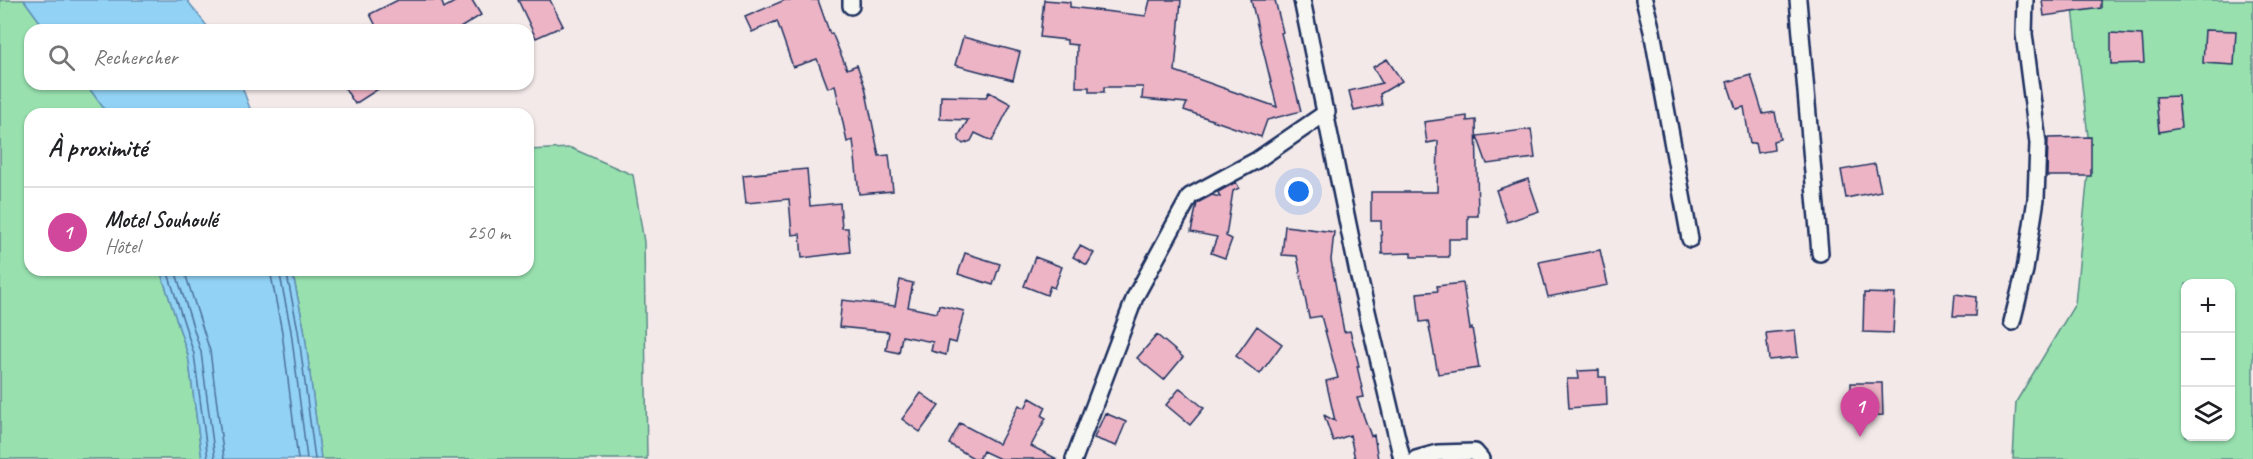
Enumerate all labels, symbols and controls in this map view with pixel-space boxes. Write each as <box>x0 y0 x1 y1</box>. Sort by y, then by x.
search box <box>24 24 534 90</box>
icon: search <box>45 41 78 74</box>
text: Rechercher <box>93 43 177 71</box>
text: À proximité <box>48 131 147 164</box>
your location <box>1284 177 1313 206</box>
text: Motel Souhoulé <box>105 206 217 234</box>
text: 1 <box>63 220 72 245</box>
text: 250 m <box>467 220 510 245</box>
text: Hôtel <box>105 234 140 259</box>
map controls <box>2181 279 2235 441</box>
button: + <box>2181 279 2235 333</box>
button: − <box>2181 333 2235 387</box>
button: layers <box>2181 387 2235 441</box>
pin: 1 <box>1840 388 1880 437</box>

